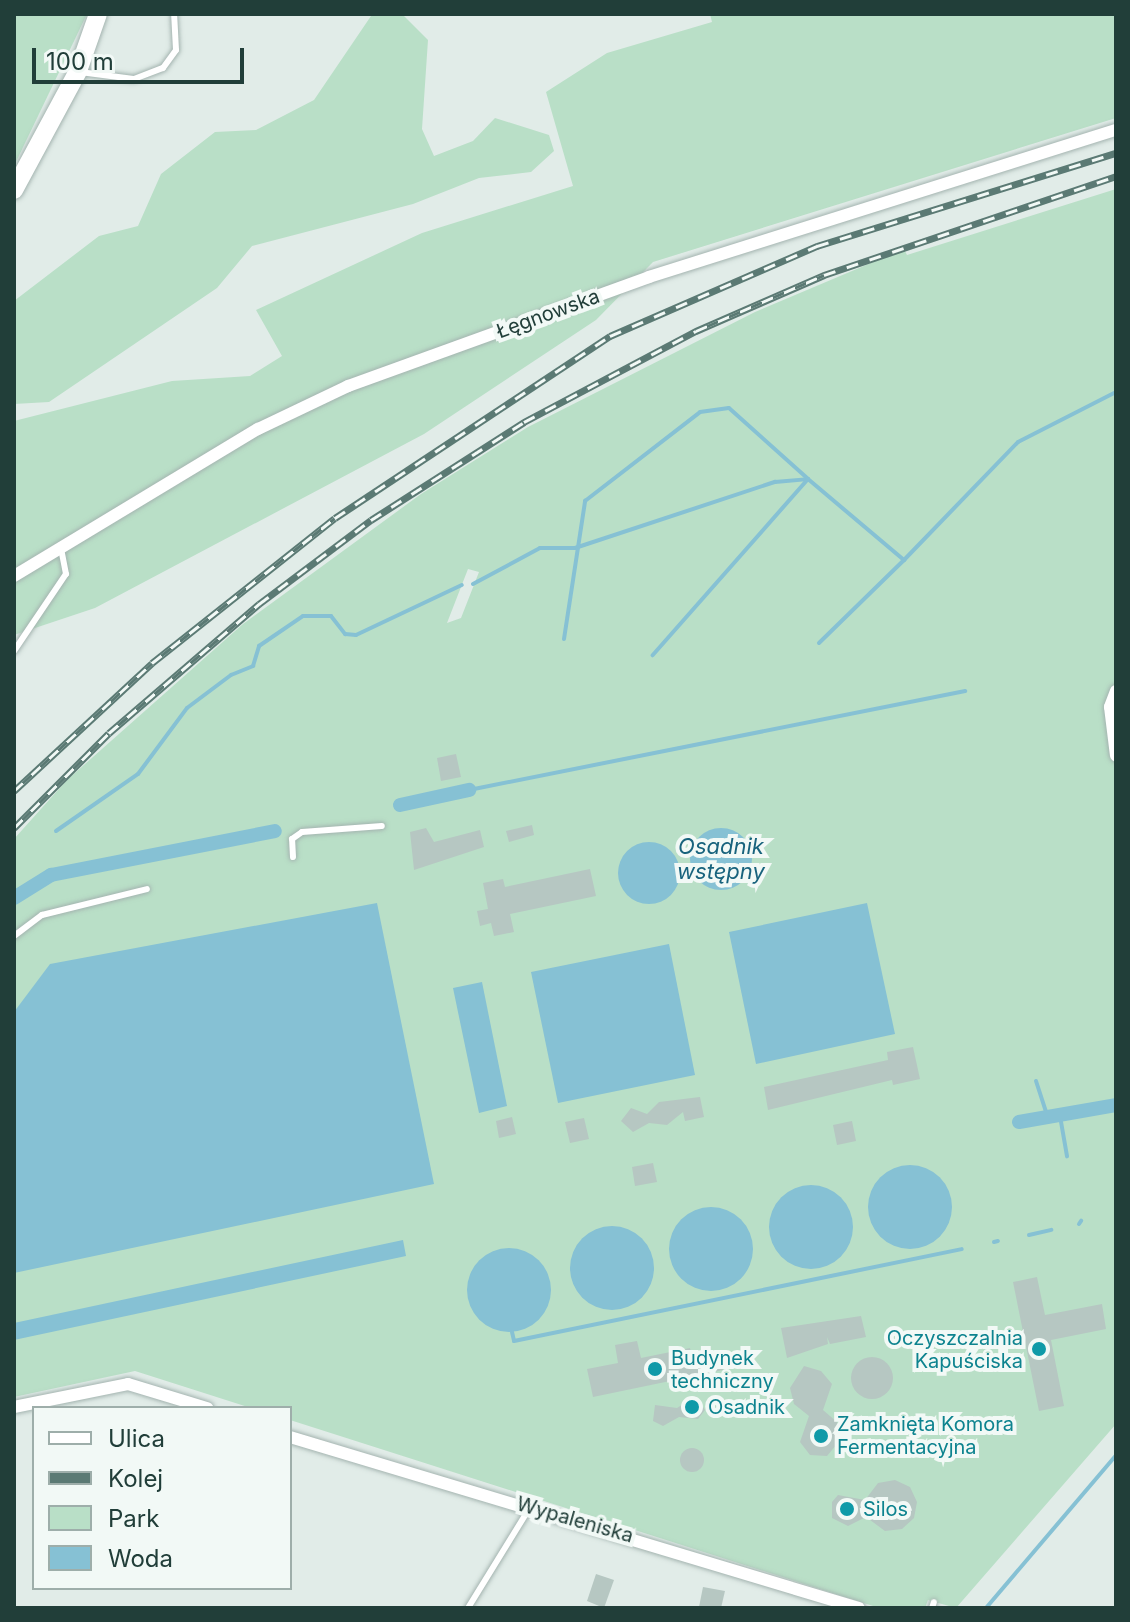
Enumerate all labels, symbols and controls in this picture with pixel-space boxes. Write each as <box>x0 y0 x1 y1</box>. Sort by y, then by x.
scale bar <box>36 32 248 82</box>
text: 100 m <box>46 47 114 76</box>
street label: Łęgnowska <box>493 284 603 344</box>
water label: Osadnik wstępny <box>677 833 765 884</box>
place label: Oczyszczalnia Kapuściska <box>887 1326 1023 1373</box>
marker: Oczyszczalnia Kapuściska <box>1030 1340 1048 1358</box>
place label: Budynek techniczny <box>671 1346 774 1393</box>
marker: Budynek techniczny <box>646 1360 664 1378</box>
place label: Osadnik <box>708 1395 785 1419</box>
marker: Osadnik <box>683 1398 701 1416</box>
legend <box>32 1406 292 1590</box>
place label: Zamknięta Komora Fermentacyjna <box>837 1412 1014 1459</box>
text: Ulica <box>108 1424 165 1453</box>
marker: Zamknięta Komora Fermentacyjna <box>812 1427 830 1445</box>
text: Kolej <box>108 1464 163 1493</box>
street label: Wypaleniska <box>514 1492 636 1548</box>
place label: Silos <box>863 1497 908 1521</box>
marker: Silos <box>838 1500 856 1518</box>
text: Park <box>108 1504 159 1533</box>
text: Woda <box>108 1544 173 1573</box>

